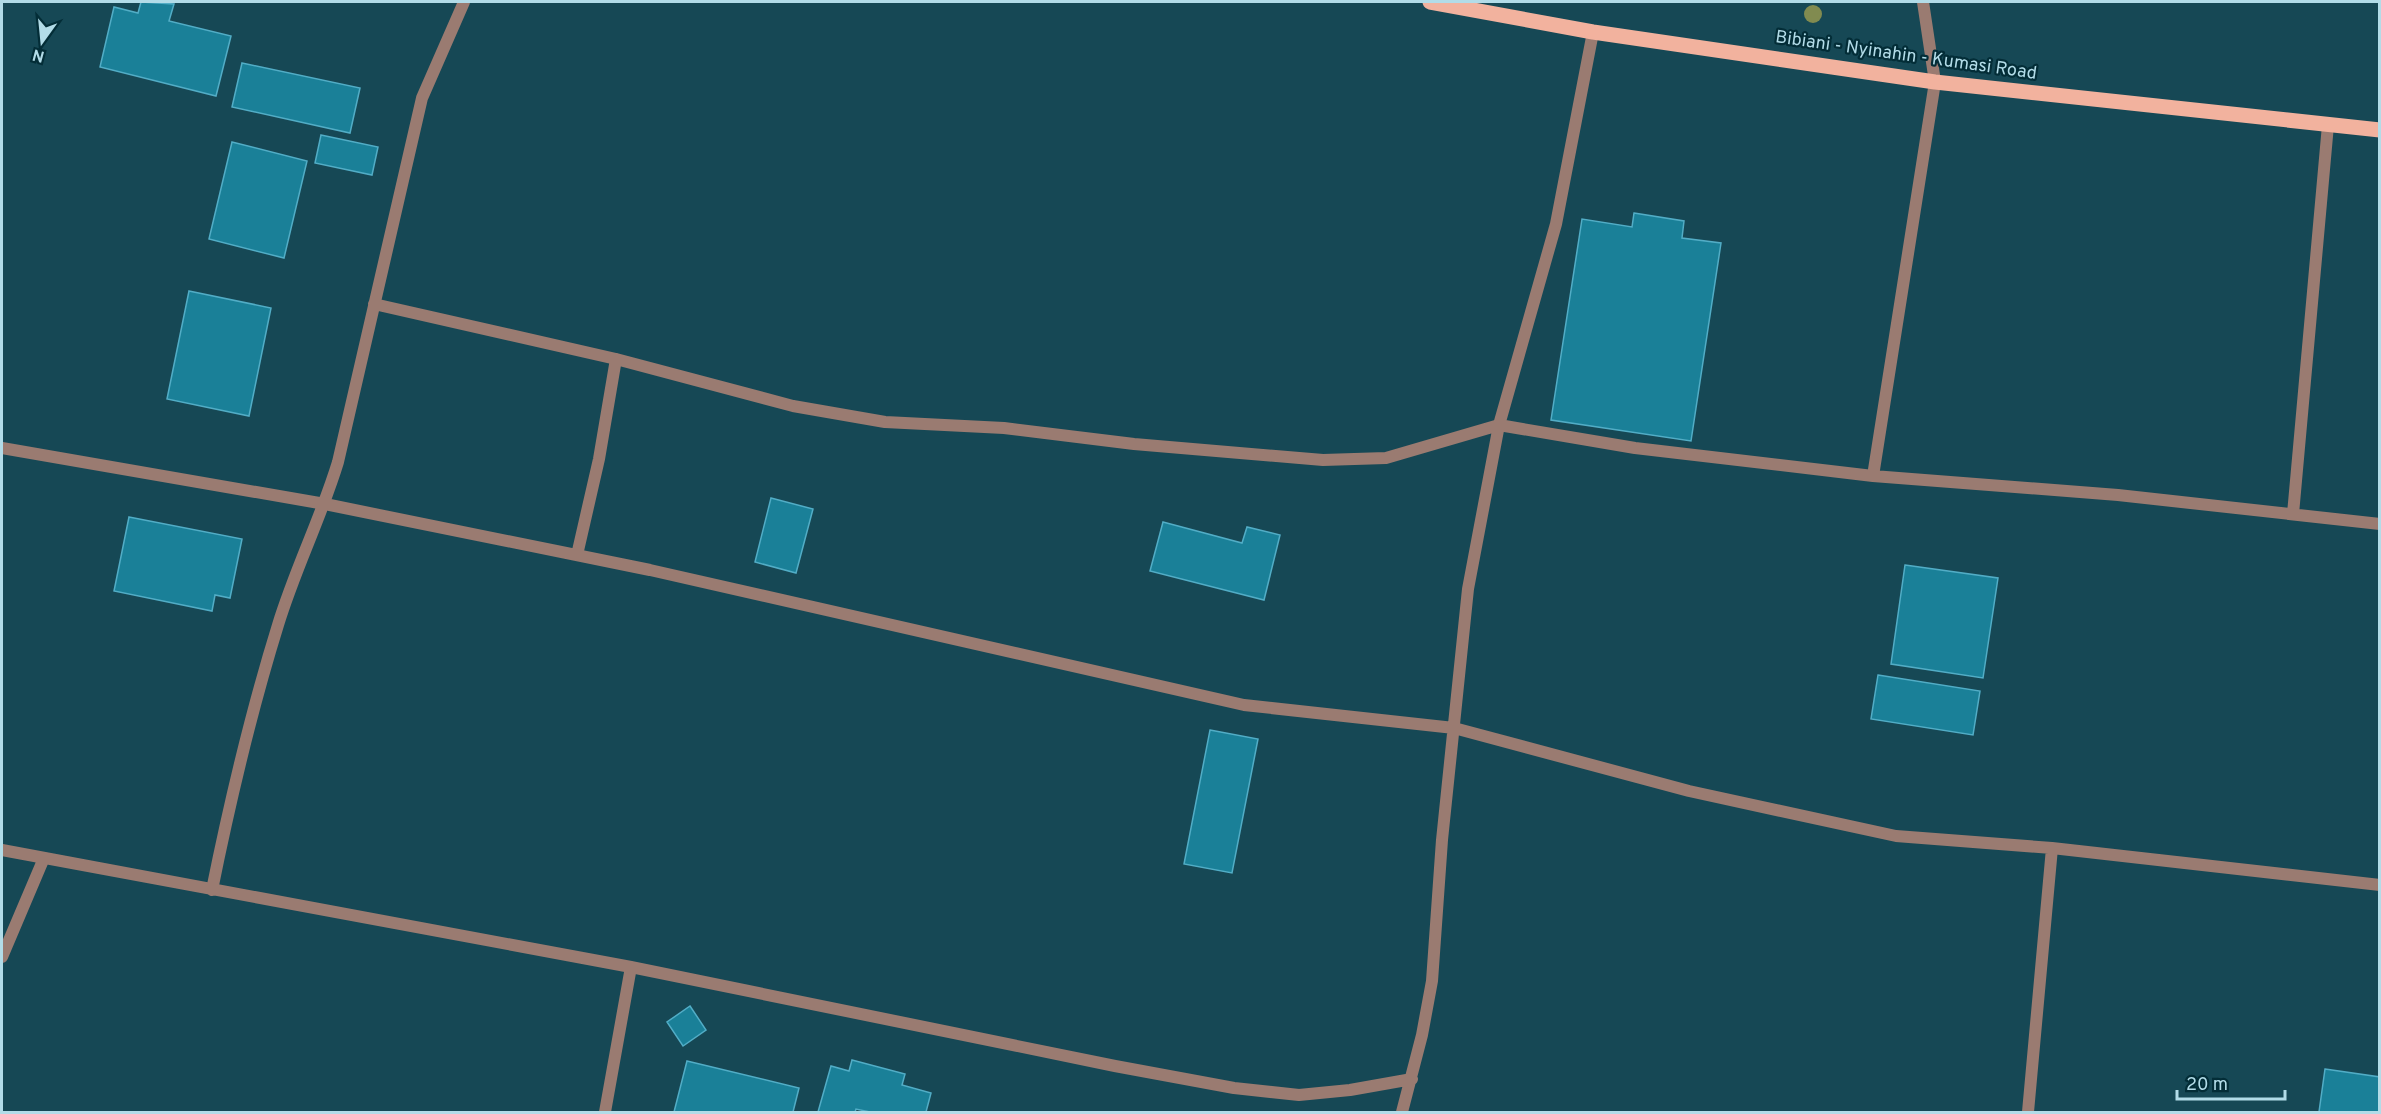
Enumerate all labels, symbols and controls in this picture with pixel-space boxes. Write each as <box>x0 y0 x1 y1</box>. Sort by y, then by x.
north arrow <box>12 12 72 72</box>
street label: Bibiani - Nyinahin - Kumasi Road <box>1774 26 2038 86</box>
text: N <box>30 43 47 66</box>
scale bar <box>2177 1063 2285 1101</box>
text: 20 m <box>2186 1074 2228 1097</box>

